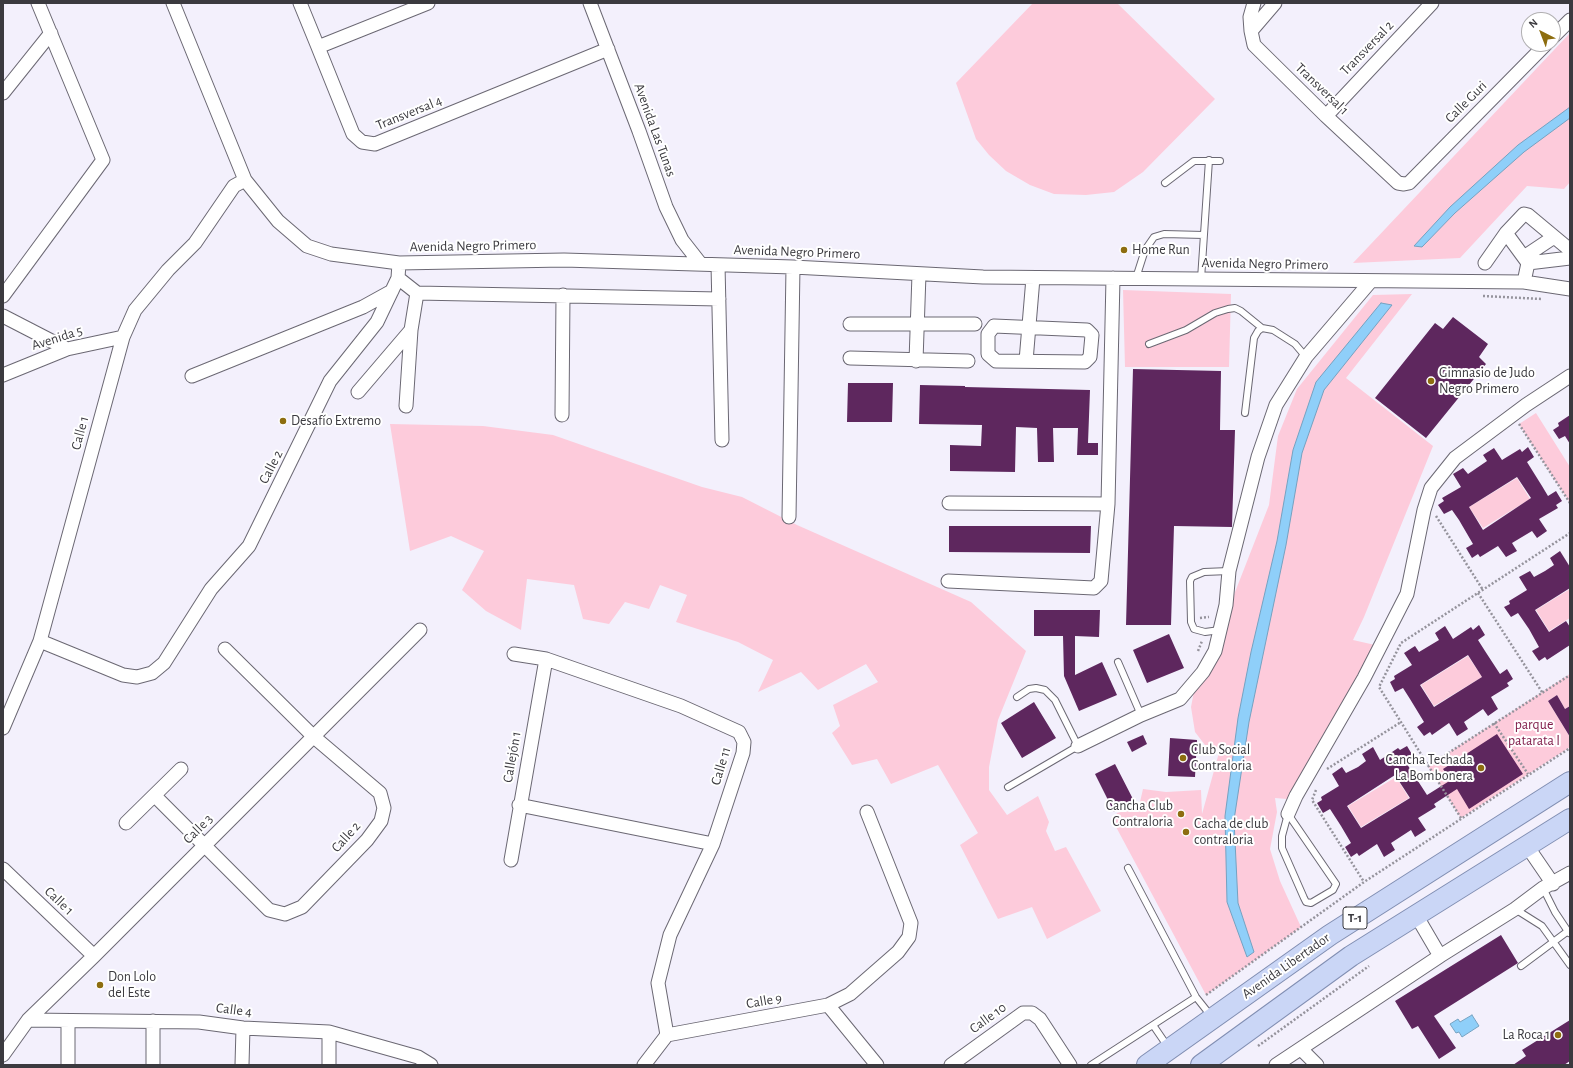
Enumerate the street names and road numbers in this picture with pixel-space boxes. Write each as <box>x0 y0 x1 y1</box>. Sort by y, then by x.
street label: Transversal 2 <box>1337 17 1397 79</box>
street label: Transversal 1 <box>1292 59 1352 119</box>
street label: Calle Guri <box>1442 78 1490 126</box>
street label: Avenida Las Tunas <box>630 81 680 179</box>
street label: Transversal 4 <box>373 92 445 134</box>
street label: Avenida Negro Primero <box>409 236 537 256</box>
street label: Avenida Negro Primero <box>733 241 861 263</box>
street label: Avenida Negro Primero <box>1201 254 1329 274</box>
street label: Avenida 5 <box>29 322 85 354</box>
street label: Calle 1 <box>67 414 93 452</box>
street label: Calle 2 <box>255 447 287 487</box>
street label: Callejón 1 <box>499 730 525 784</box>
street label: Calle 11 <box>707 745 735 787</box>
street label: Calle 3 <box>180 811 216 847</box>
street label: Calle 2 <box>328 818 364 856</box>
street label: Calle 1 <box>41 883 77 919</box>
road number: T-1 <box>1343 907 1367 929</box>
street label: Avenida Libertador <box>1239 929 1333 1003</box>
street label: Calle 9 <box>745 990 783 1012</box>
street label: Calle 4 <box>215 999 253 1021</box>
street label: Calle 10 <box>966 999 1010 1037</box>

